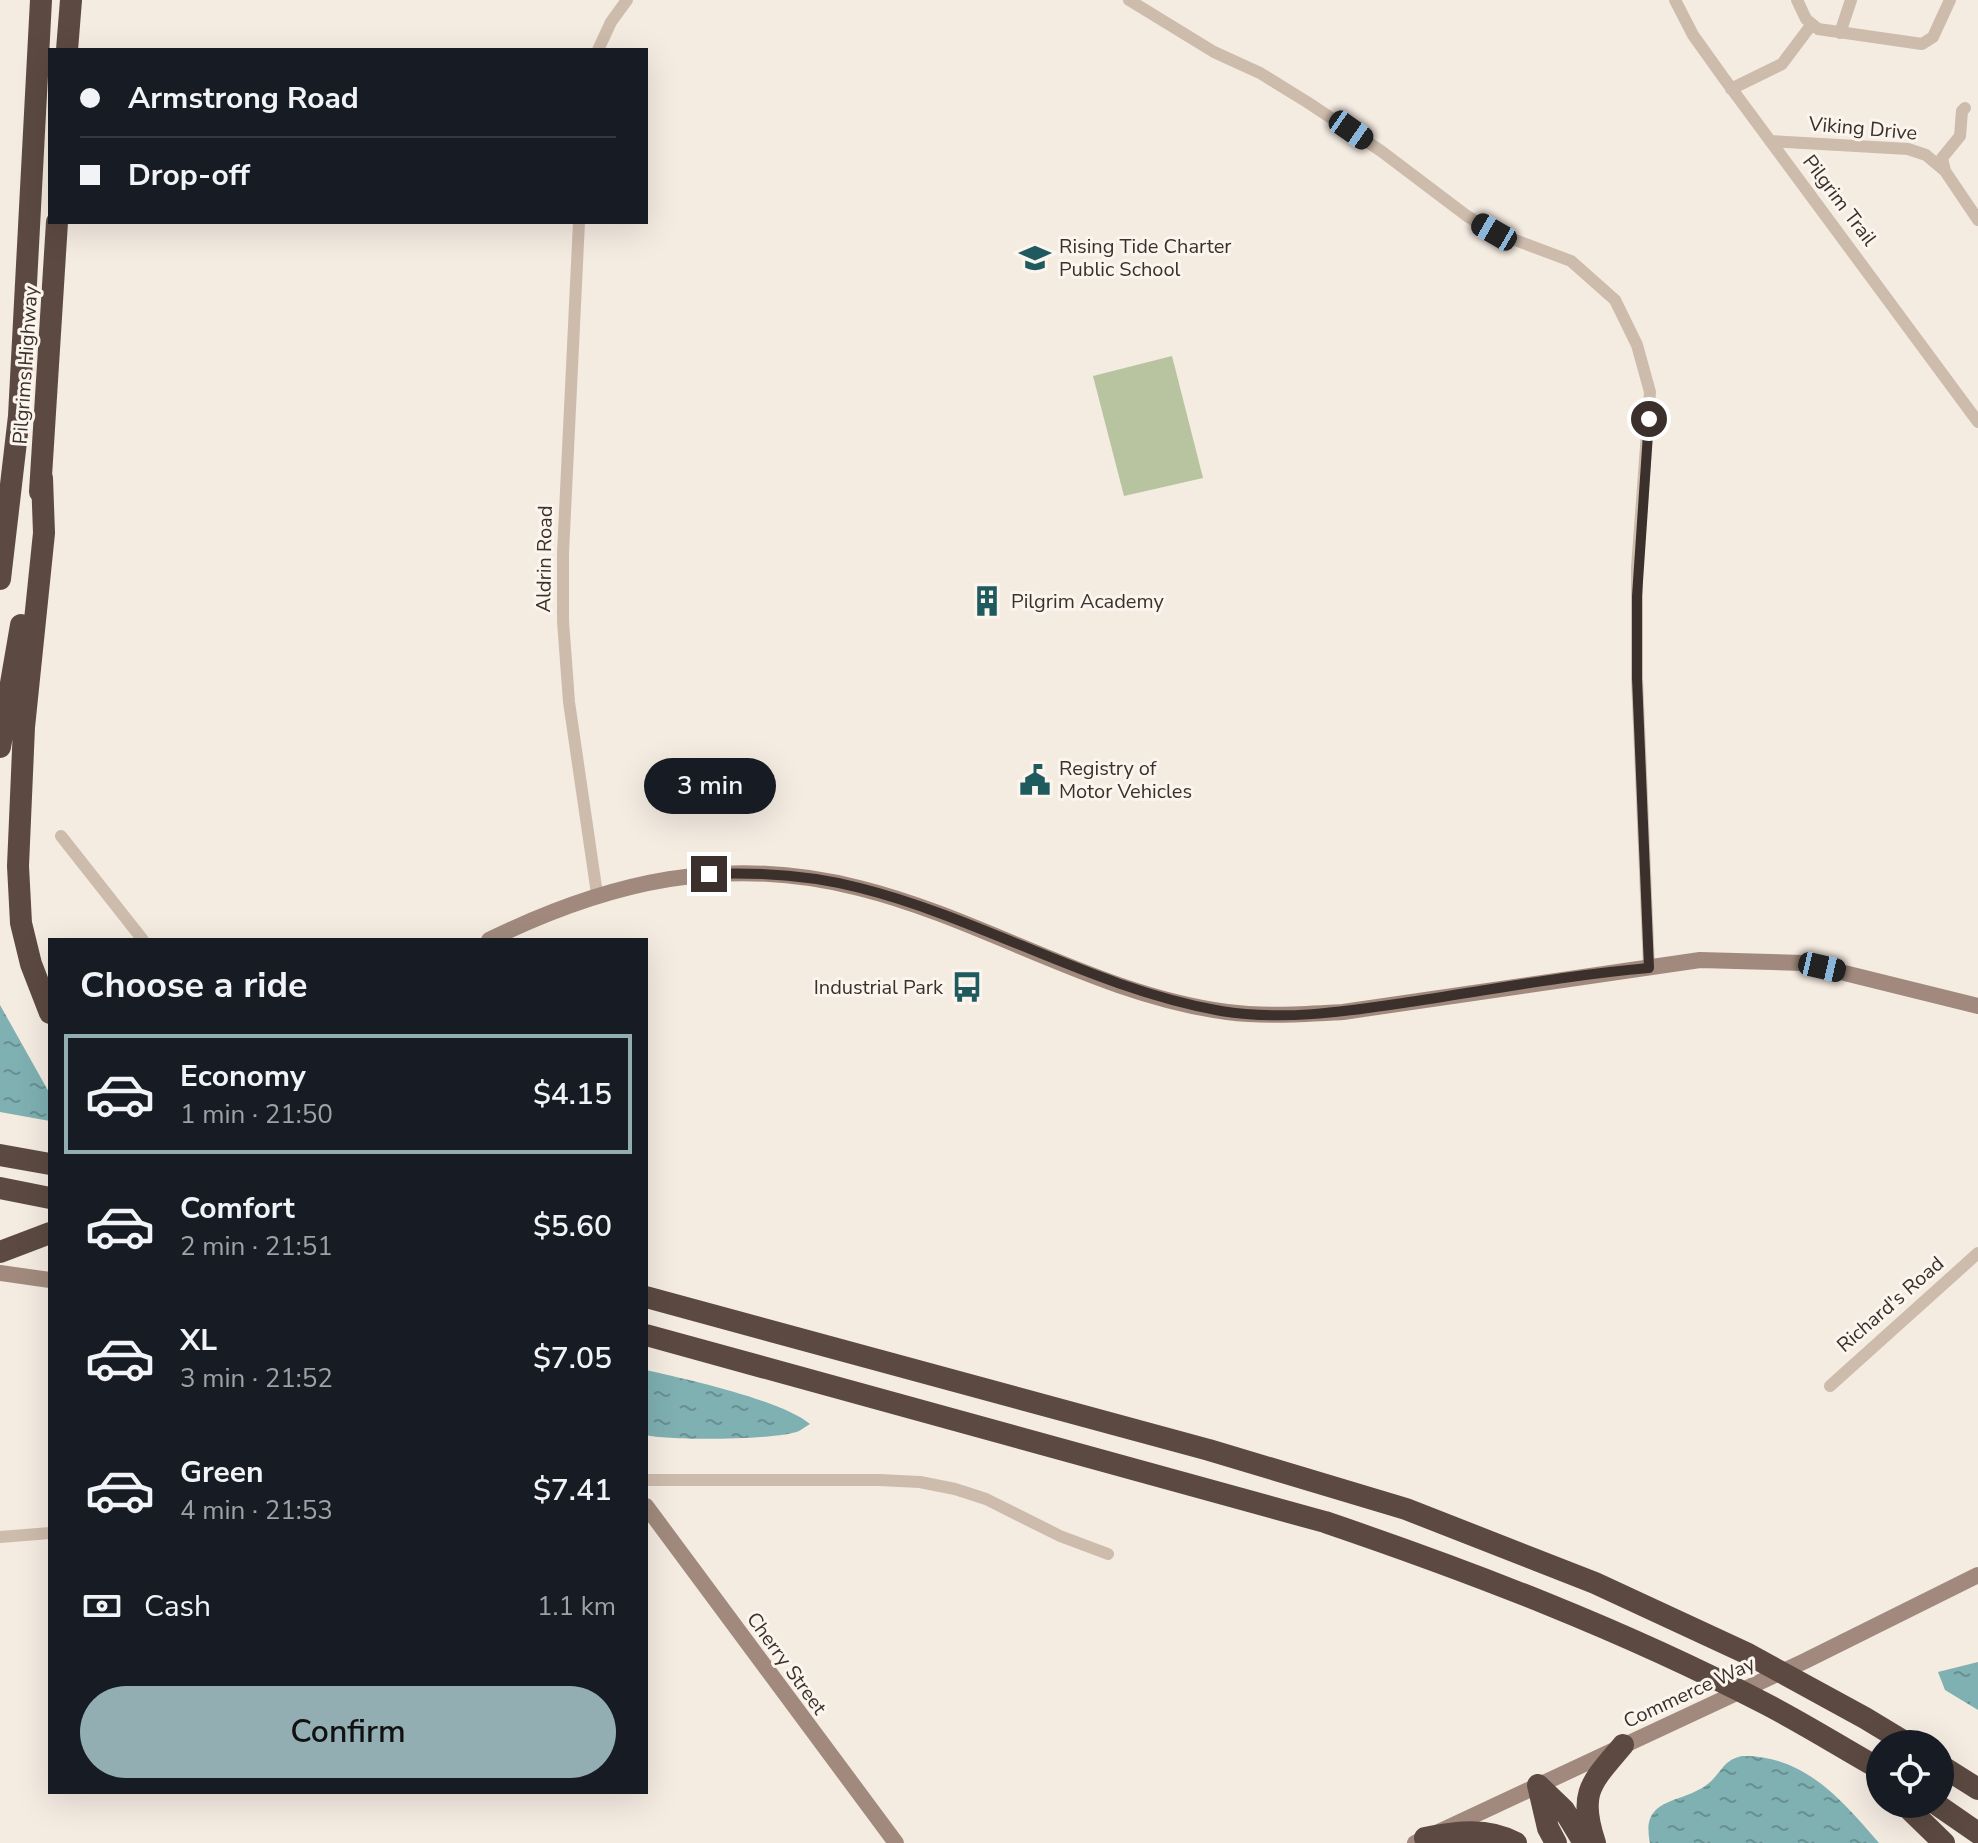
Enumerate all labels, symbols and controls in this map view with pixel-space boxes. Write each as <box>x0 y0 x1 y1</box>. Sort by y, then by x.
text: Armstrong Road <box>128 78 359 119</box>
car <box>1324 106 1378 154</box>
street label: Viking Drive <box>1807 110 1918 147</box>
street label: Pilgrim Trail <box>1796 149 1883 251</box>
text: Drop-off <box>128 155 250 196</box>
car <box>1467 210 1521 254</box>
place label: Rising Tide Charter Public School <box>1059 233 1231 283</box>
school or university icon: Rising Tide Charter Public School <box>1018 241 1052 275</box>
street label: Pilgrims Highway <box>6 284 45 445</box>
route start <box>1631 401 1667 437</box>
street label: Aldrin Road <box>530 505 559 613</box>
building icon: Pilgrim Academy <box>970 584 1004 618</box>
place label: Pilgrim Academy <box>1011 588 1164 615</box>
place label: Registry of Motor Vehicles <box>1059 755 1192 805</box>
callout: 3 min <box>643 758 775 814</box>
public building icon: Registry of Motor Vehicles <box>1018 763 1052 797</box>
text: 3 min <box>677 768 743 803</box>
route end <box>691 856 727 892</box>
car <box>1796 950 1848 984</box>
text: Choose a ride <box>80 961 308 1010</box>
bus stop icon: Industrial Park <box>950 970 984 1004</box>
place label: Industrial Park <box>814 974 944 1001</box>
text: Economy <box>180 1056 306 1097</box>
icon: car <box>84 1058 156 1130</box>
text: $4.15 <box>533 1074 612 1115</box>
text: 1 min · 21:50 <box>180 1097 333 1132</box>
text: Comfort <box>180 1188 295 1229</box>
icon: car <box>84 1190 156 1262</box>
text: $5.60 <box>533 1206 612 1247</box>
text: 2 min · 21:51 <box>180 1229 333 1264</box>
street label: Richard's Road <box>1831 1250 1950 1358</box>
text: XL <box>180 1320 217 1361</box>
icon: car <box>84 1322 156 1394</box>
text: $7.05 <box>533 1338 612 1379</box>
text: 3 min · 21:52 <box>180 1361 333 1396</box>
text: Green <box>180 1452 264 1493</box>
icon: car <box>84 1454 156 1526</box>
text: $7.41 <box>533 1470 612 1511</box>
text: 4 min · 21:53 <box>180 1493 333 1528</box>
icon: cash <box>80 1584 124 1628</box>
text: Cash <box>144 1586 211 1627</box>
text: 1.1 km <box>537 1589 616 1624</box>
street label: Cherry Street <box>740 1607 833 1721</box>
street label: Commerce Way <box>1619 1650 1760 1735</box>
button: Confirm <box>80 1686 616 1778</box>
map controls <box>1866 1730 1954 1818</box>
button: locate <box>1866 1730 1954 1818</box>

